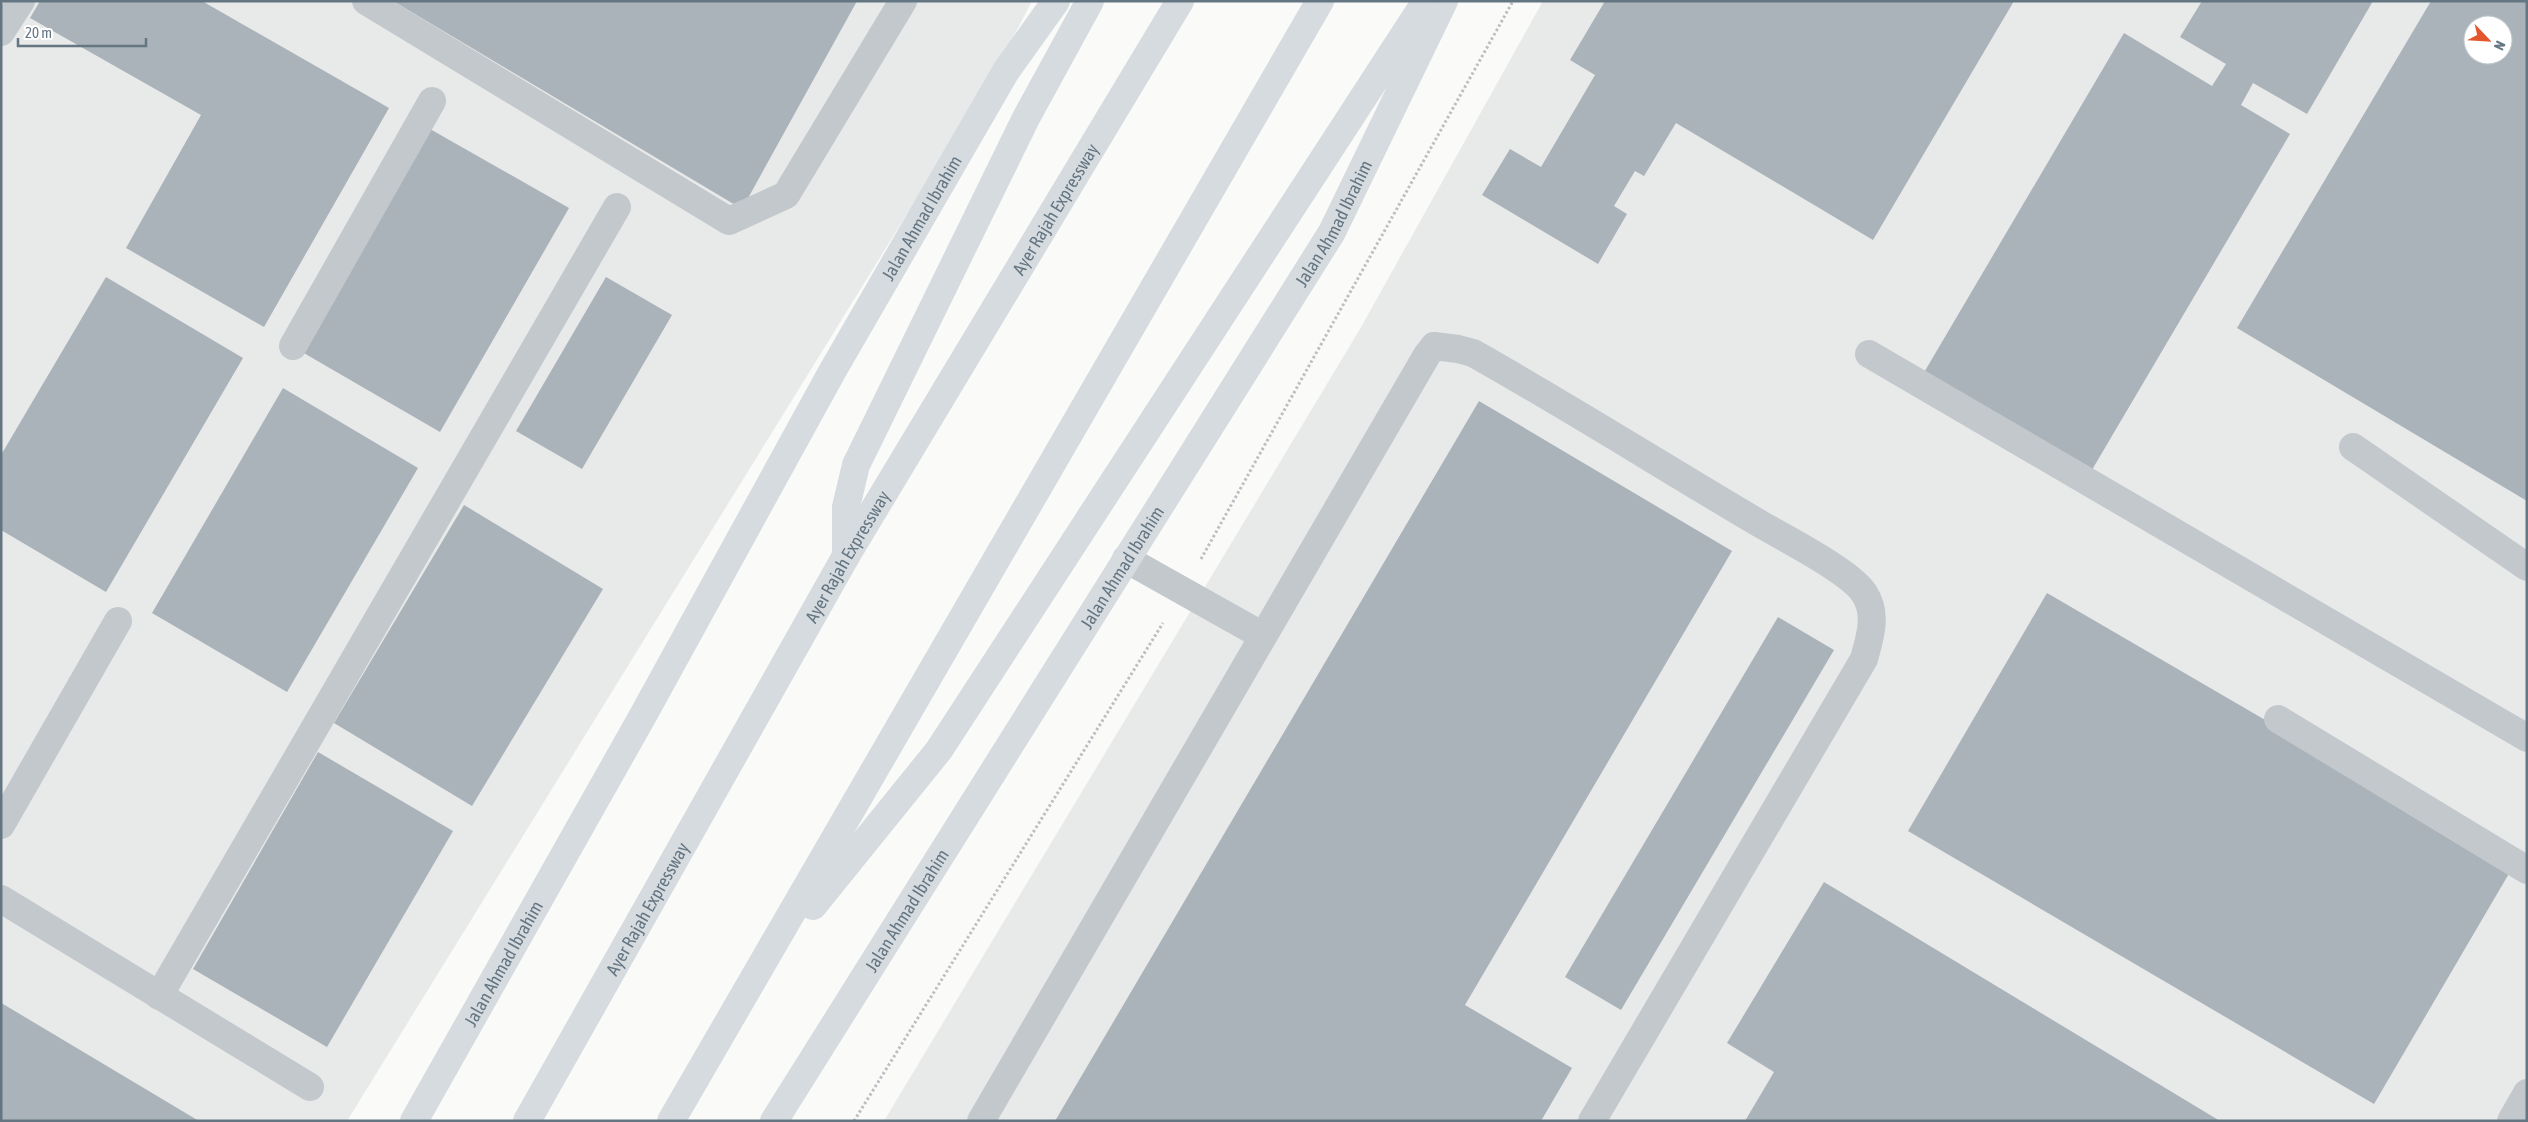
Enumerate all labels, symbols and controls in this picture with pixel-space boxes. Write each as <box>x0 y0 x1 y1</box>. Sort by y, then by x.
scale bar <box>18 15 145 47</box>
north arrow <box>2463 15 2513 65</box>
text: 20 m <box>25 24 52 41</box>
text: N <box>2491 38 2509 53</box>
street label: Ayer Rajah Expressway <box>1007 140 1102 278</box>
street label: Jalan Ahmad Ibrahim <box>877 151 965 284</box>
street label: Jalan Ahmad Ibrahim <box>1290 157 1376 290</box>
street label: Ayer Rajah Expressway <box>800 487 894 626</box>
street label: Jalan Ahmad Ibrahim <box>1075 502 1168 632</box>
street label: Ayer Rajah Expressway <box>601 838 693 979</box>
street label: Jalan Ahmad Ibrahim <box>860 845 953 975</box>
street label: Jalan Ahmad Ibrahim <box>459 897 547 1030</box>

